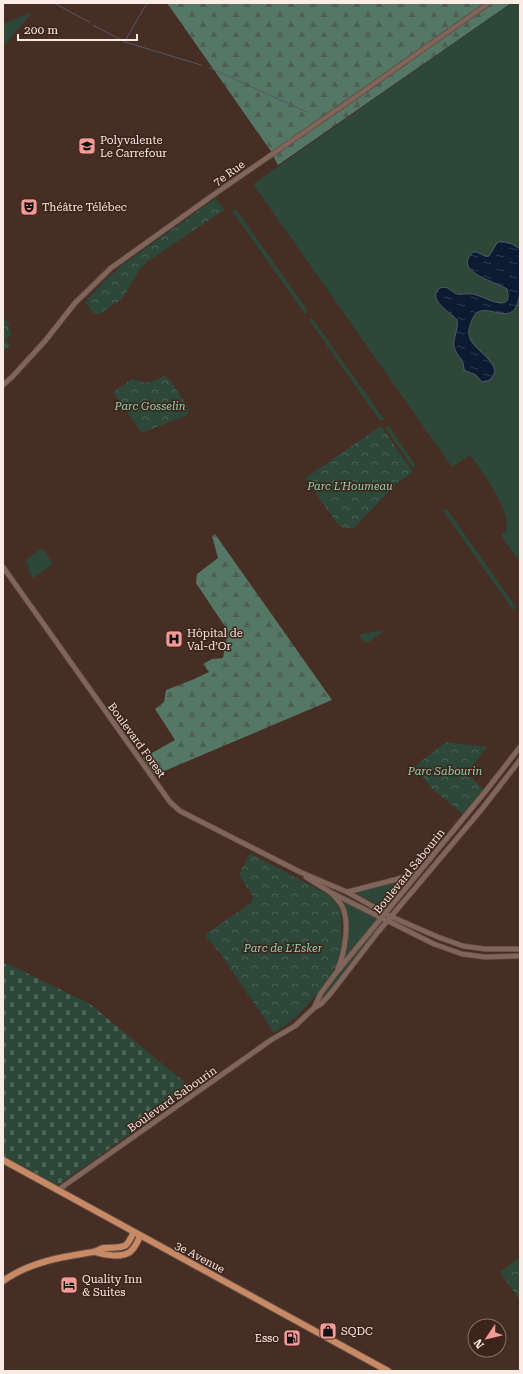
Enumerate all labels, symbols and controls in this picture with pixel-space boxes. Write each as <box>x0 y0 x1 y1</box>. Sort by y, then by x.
scale bar <box>18 16 137 42</box>
text: 200 m <box>24 23 58 37</box>
place label: Polyvalente Le Carrefour <box>100 134 167 160</box>
school or university icon: Polyvalente Le Carrefour <box>77 136 97 156</box>
street label: 7e Rue <box>211 158 247 189</box>
theatre icon: Théâtre Télébec <box>19 197 39 217</box>
place label: Théâtre Télébec <box>42 201 127 214</box>
park label: Parc Gosselin <box>114 400 186 413</box>
park label: Parc L'Houmeau <box>306 480 393 493</box>
place label: Hôpital de Val-d’Or <box>187 627 243 653</box>
hospital icon: Hôpital de Val-d’Or <box>164 629 184 649</box>
street label: Boulevard Forest <box>105 700 168 780</box>
park label: Parc Sabourin <box>407 765 482 778</box>
street label: Boulevard Sabourin <box>371 826 448 916</box>
park label: Parc de L'Esker <box>243 942 323 955</box>
street label: Boulevard Sabourin <box>125 1064 219 1135</box>
street label: 3e Avenue <box>173 1239 227 1276</box>
place label: Quality Inn & Suites <box>82 1273 142 1299</box>
hotel icon: Quality Inn & Suites <box>59 1275 79 1295</box>
north arrow <box>467 1318 507 1358</box>
shop icon: SQDC <box>318 1321 338 1341</box>
place label: SQDC <box>341 1325 373 1338</box>
fuel station icon: Esso <box>282 1328 302 1348</box>
place label: Esso <box>255 1332 279 1345</box>
text: N <box>471 1336 487 1351</box>

